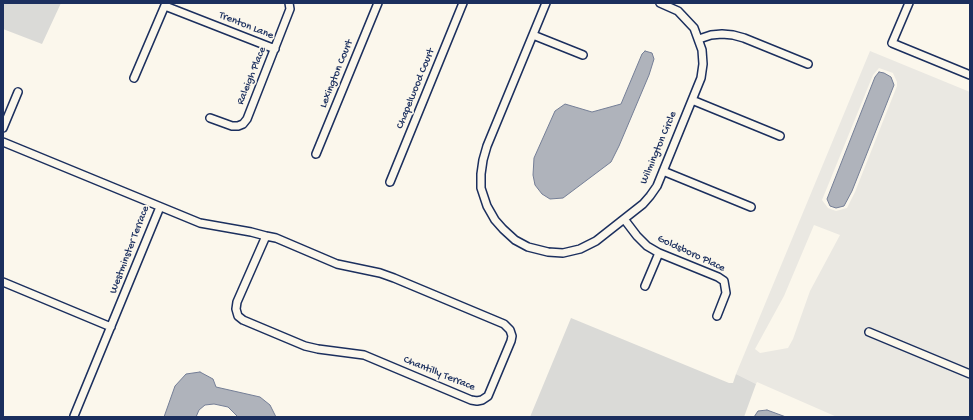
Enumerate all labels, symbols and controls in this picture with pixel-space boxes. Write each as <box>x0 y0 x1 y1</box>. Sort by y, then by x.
street label: Trenton Lane <box>217 9 275 43</box>
street label: Lexington Court <box>317 38 357 110</box>
street label: Raleigh Place <box>234 45 270 107</box>
street label: Chapelwood Court <box>394 47 438 131</box>
street label: Wilmington Circle <box>638 110 680 186</box>
street label: Westminster Terrace <box>107 204 153 296</box>
street label: Goldsboro Place <box>655 233 727 275</box>
street label: Chantilly Terrace <box>401 354 477 394</box>

